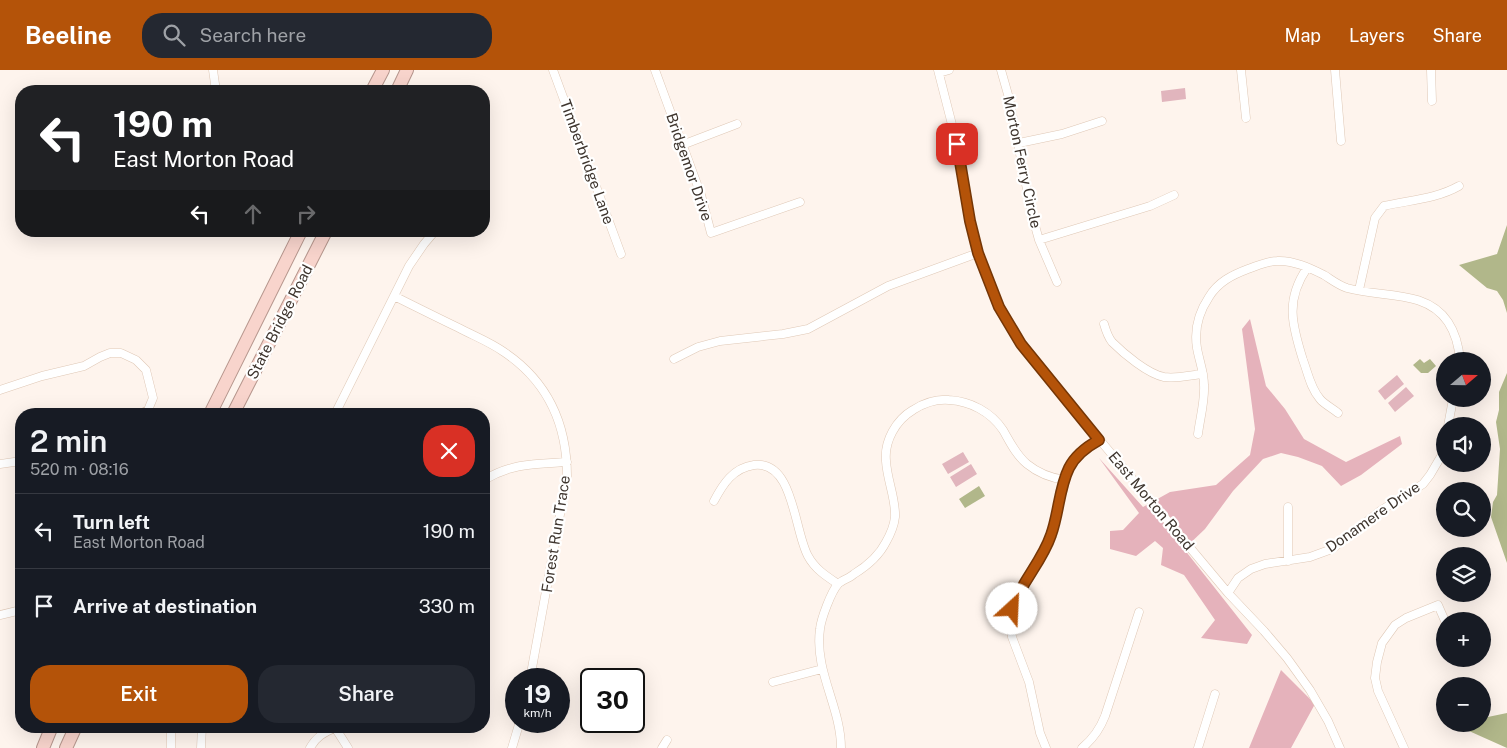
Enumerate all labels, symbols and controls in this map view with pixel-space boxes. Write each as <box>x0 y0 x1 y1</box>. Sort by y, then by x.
search box <box>142 13 492 58</box>
text: Beeline <box>25 21 112 49</box>
icon: search <box>160 21 188 49</box>
text: Search here <box>200 24 306 46</box>
text: Map <box>1285 25 1321 46</box>
text: Layers <box>1349 25 1405 46</box>
text: Share <box>1433 25 1482 46</box>
street label: Morton Ferry Circle <box>1000 94 1045 230</box>
street label: Timberbridge Lane <box>557 97 618 226</box>
text: 190 m <box>113 104 213 145</box>
icon: left <box>30 105 95 170</box>
street label: Bridgemor Drive <box>663 111 716 223</box>
pin <box>936 123 978 165</box>
icon: arrive <box>943 130 971 158</box>
text: East Morton Road <box>113 146 294 172</box>
icon: left <box>186 200 214 228</box>
icon: ahead <box>239 200 267 228</box>
icon: right <box>292 200 320 228</box>
street label: State Bridge Road <box>243 262 316 382</box>
north arrow <box>1436 352 1491 408</box>
map controls <box>1436 352 1491 732</box>
button: sound <box>1436 417 1491 472</box>
text: 2 min <box>30 423 107 459</box>
button: close <box>423 425 475 477</box>
street label: East Morton Road <box>1105 448 1198 553</box>
text: 520 m · 08:16 <box>30 460 129 479</box>
street label: Forest Run Trace <box>538 474 573 594</box>
street label: Donamere Drive <box>1322 478 1423 555</box>
button: search <box>1436 482 1491 537</box>
text: Turn left <box>73 511 150 533</box>
icon: left <box>30 517 58 545</box>
text: 190 m <box>423 520 475 542</box>
text: East Morton Road <box>73 533 205 552</box>
button: layers <box>1436 547 1491 602</box>
position arrow <box>985 582 1037 634</box>
icon: arrive <box>30 592 58 620</box>
text: Arrive at destination <box>73 595 257 617</box>
text: 330 m <box>419 595 475 617</box>
button: + <box>1436 612 1491 667</box>
button: Exit <box>30 665 248 723</box>
button: Share <box>258 665 475 723</box>
speed limit sign: 30 <box>580 668 645 733</box>
button: − <box>1436 677 1491 732</box>
text: 19 <box>524 679 551 709</box>
text: km/h <box>523 706 552 720</box>

